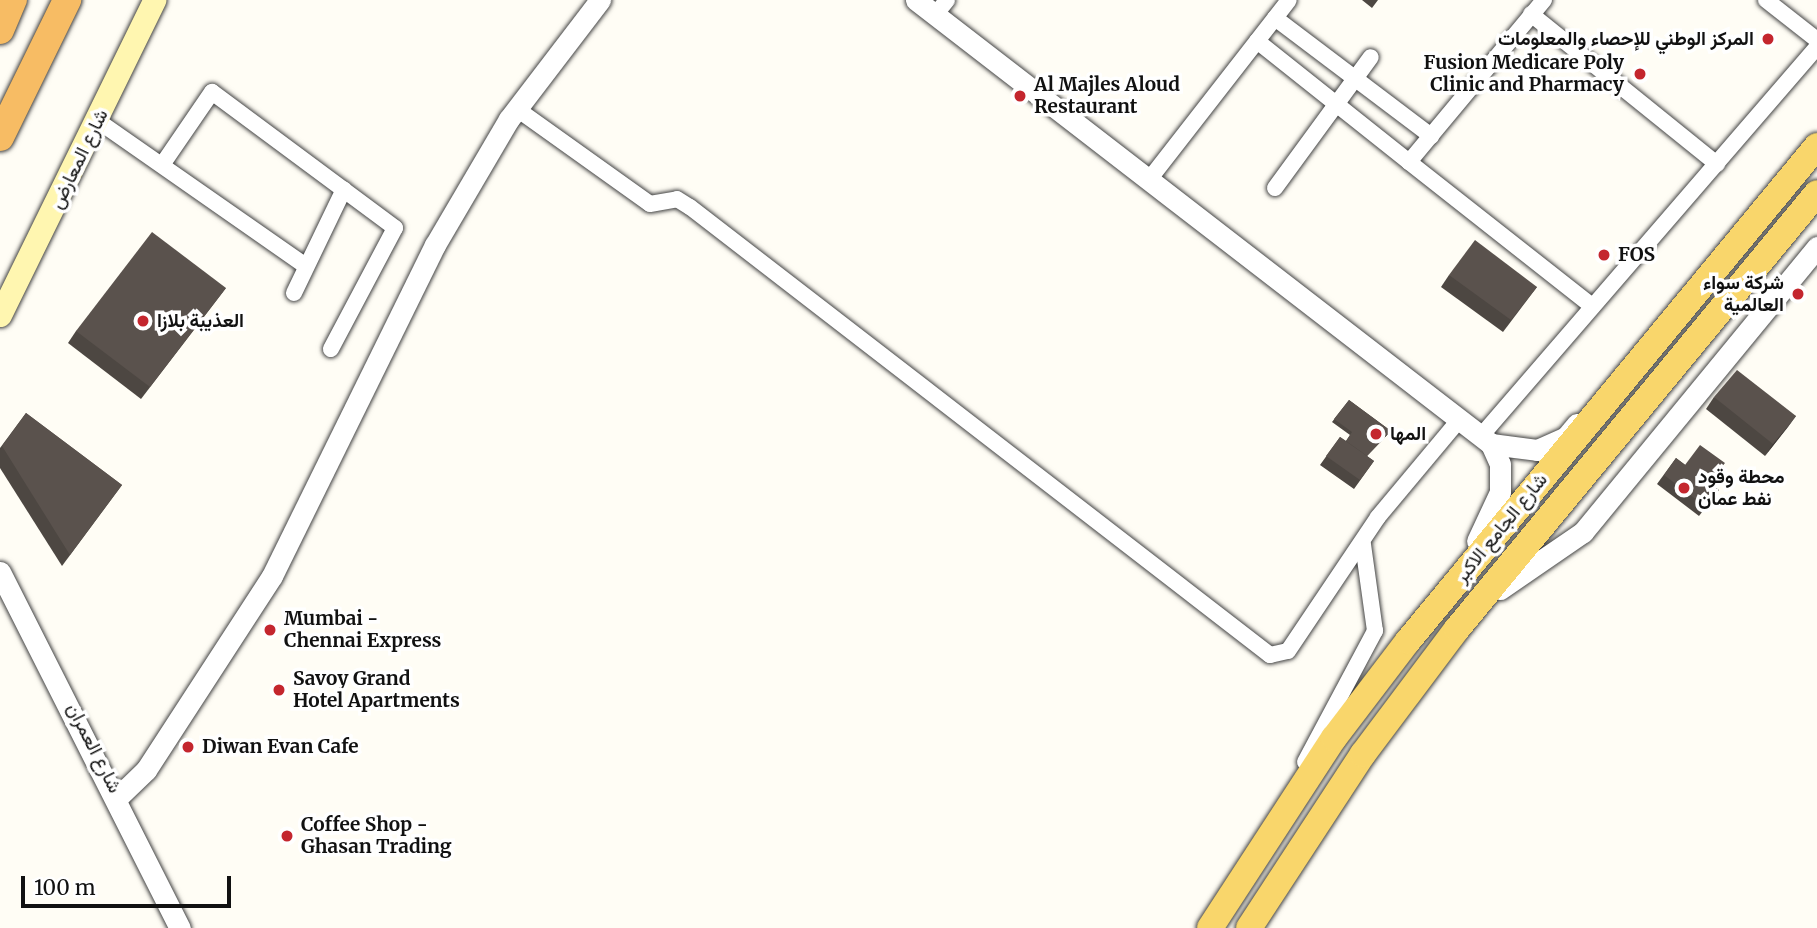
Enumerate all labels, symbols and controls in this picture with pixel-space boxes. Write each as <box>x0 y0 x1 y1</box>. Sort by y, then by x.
place label: المركز الوطني للإحصاء والمعلومات <box>1498 28 1754 50</box>
marker: المركز الوطني للإحصاء والمعلومات <box>1760 31 1776 47</box>
place label: Fusion Medicare Poly Clinic and Pharmacy <box>1424 52 1624 96</box>
marker: Fusion Medicare Poly Clinic and Pharmacy <box>1630 64 1650 84</box>
place label: Al Majles Aloud Restaurant <box>1034 74 1180 118</box>
marker: Al Majles Aloud Restaurant <box>1012 88 1028 104</box>
street label: شارع المعارض <box>45 105 113 213</box>
place label: FOS <box>1618 244 1655 266</box>
marker: FOS <box>1596 247 1612 263</box>
place label: شركة سواء العالمية <box>1703 272 1784 316</box>
marker: شركة سواء العالمية <box>1790 286 1806 302</box>
place label: العذيبة بلازا <box>157 310 244 332</box>
marker: العذيبة بلازا <box>135 313 151 329</box>
place label: المه‍ا <box>1390 423 1426 445</box>
marker: المه‍ا <box>1368 426 1384 442</box>
place label: محطة وقود نفط عمان <box>1698 466 1784 510</box>
street label: شارع الجامع الاكبر <box>1450 469 1552 587</box>
marker: محطة وقود نفط عمان <box>1676 480 1692 496</box>
place label: Mumbai - Chennai Express <box>284 608 441 652</box>
marker: Mumbai - Chennai Express <box>262 622 278 638</box>
place label: Savoy Grand Hotel Apartments <box>293 668 460 712</box>
marker: Savoy Grand Hotel Apartments <box>271 682 287 698</box>
street label: شارع العمران <box>62 699 126 797</box>
place label: Diwan Evan Cafe <box>202 736 359 758</box>
marker: Diwan Evan Cafe <box>180 739 196 755</box>
place label: Coffee Shop - Ghasan Trading <box>301 814 452 858</box>
marker: Coffee Shop - Ghasan Trading <box>279 828 295 844</box>
scale bar <box>24 862 234 906</box>
text: 100 m <box>34 874 96 901</box>

